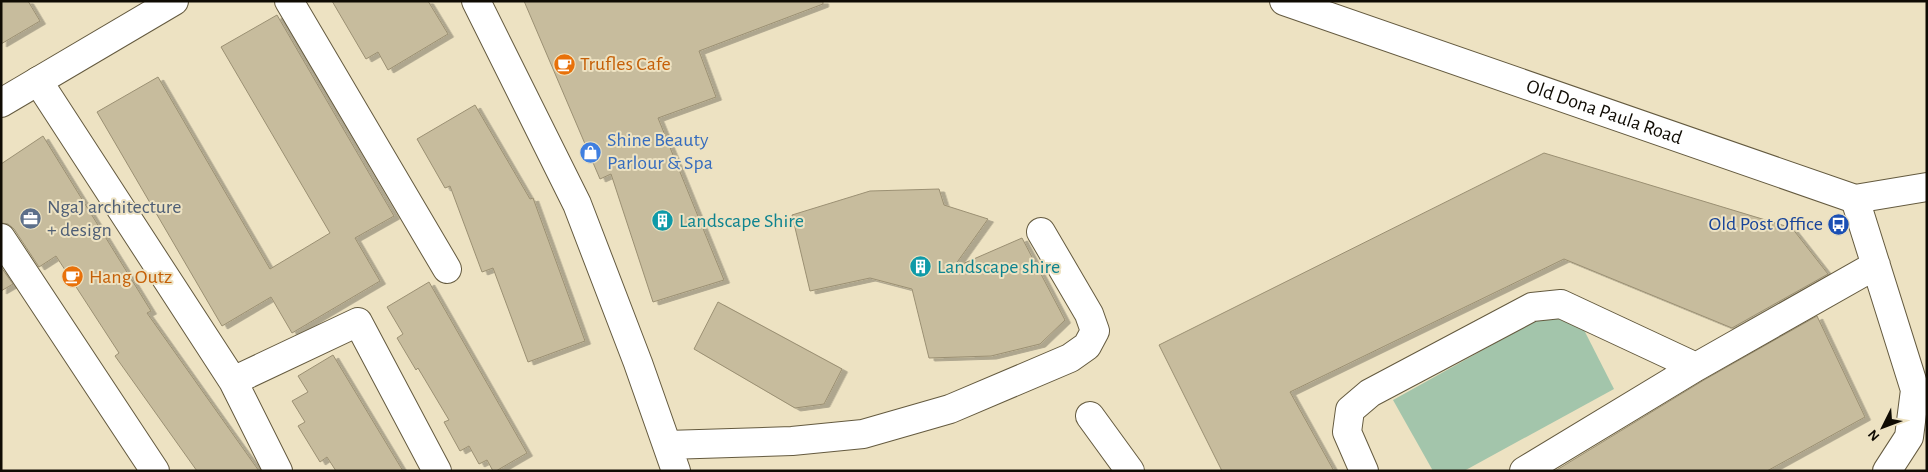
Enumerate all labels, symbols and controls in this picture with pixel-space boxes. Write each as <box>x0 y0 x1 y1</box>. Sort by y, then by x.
cafe icon: Trufles Cafe <box>552 52 576 76</box>
place label: Trufles Cafe <box>580 54 671 74</box>
street label: Old Dona Paula Road <box>1524 76 1685 148</box>
place label: Shine Beauty Parlour & Spa <box>607 130 713 173</box>
shop icon: Shine Beauty Parlour & Spa <box>579 140 603 164</box>
place label: NgaJ architecture + design <box>47 197 181 240</box>
office icon: NgaJ architecture + design <box>19 206 43 230</box>
building icon: Landscape Shire <box>651 209 675 233</box>
place label: Landscape Shire <box>679 211 804 231</box>
bus stop icon: Old Post Office <box>1827 212 1851 236</box>
place label: Old Post Office <box>1708 214 1823 234</box>
building icon: Landscape shire <box>909 255 933 279</box>
place label: Landscape shire <box>937 257 1060 277</box>
cafe icon: Hang Outz <box>61 265 85 289</box>
place label: Hang Outz <box>89 267 172 287</box>
north arrow <box>1858 402 1908 452</box>
text: N <box>1866 427 1883 443</box>

